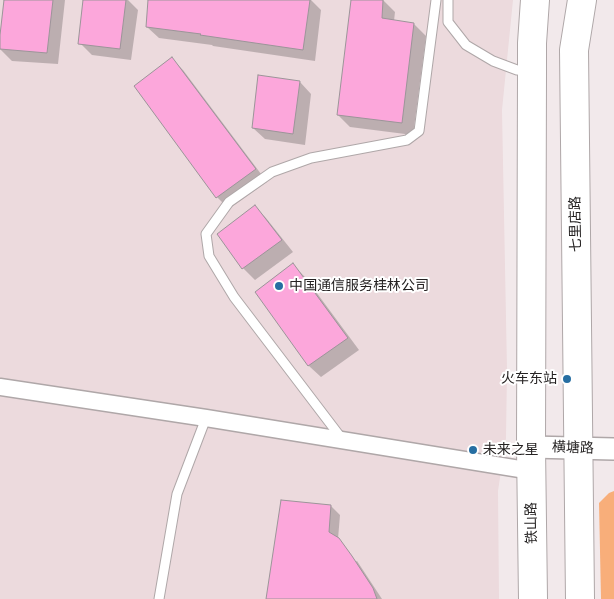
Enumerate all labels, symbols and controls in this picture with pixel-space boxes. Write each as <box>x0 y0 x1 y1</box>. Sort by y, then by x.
street label: 七里店路 <box>567 196 585 252</box>
place label: 中国通信服务桂林公司 <box>289 278 429 294</box>
marker: 中国通信服务桂林公司 <box>273 280 285 292</box>
place label: 火车东站 <box>501 371 557 387</box>
marker: 火车东站 <box>561 373 573 385</box>
street label: 横塘路 <box>552 439 594 457</box>
place label: 未来之星 <box>483 442 539 458</box>
marker: 未来之星 <box>467 444 479 456</box>
street label: 铁山路 <box>523 502 541 544</box>

